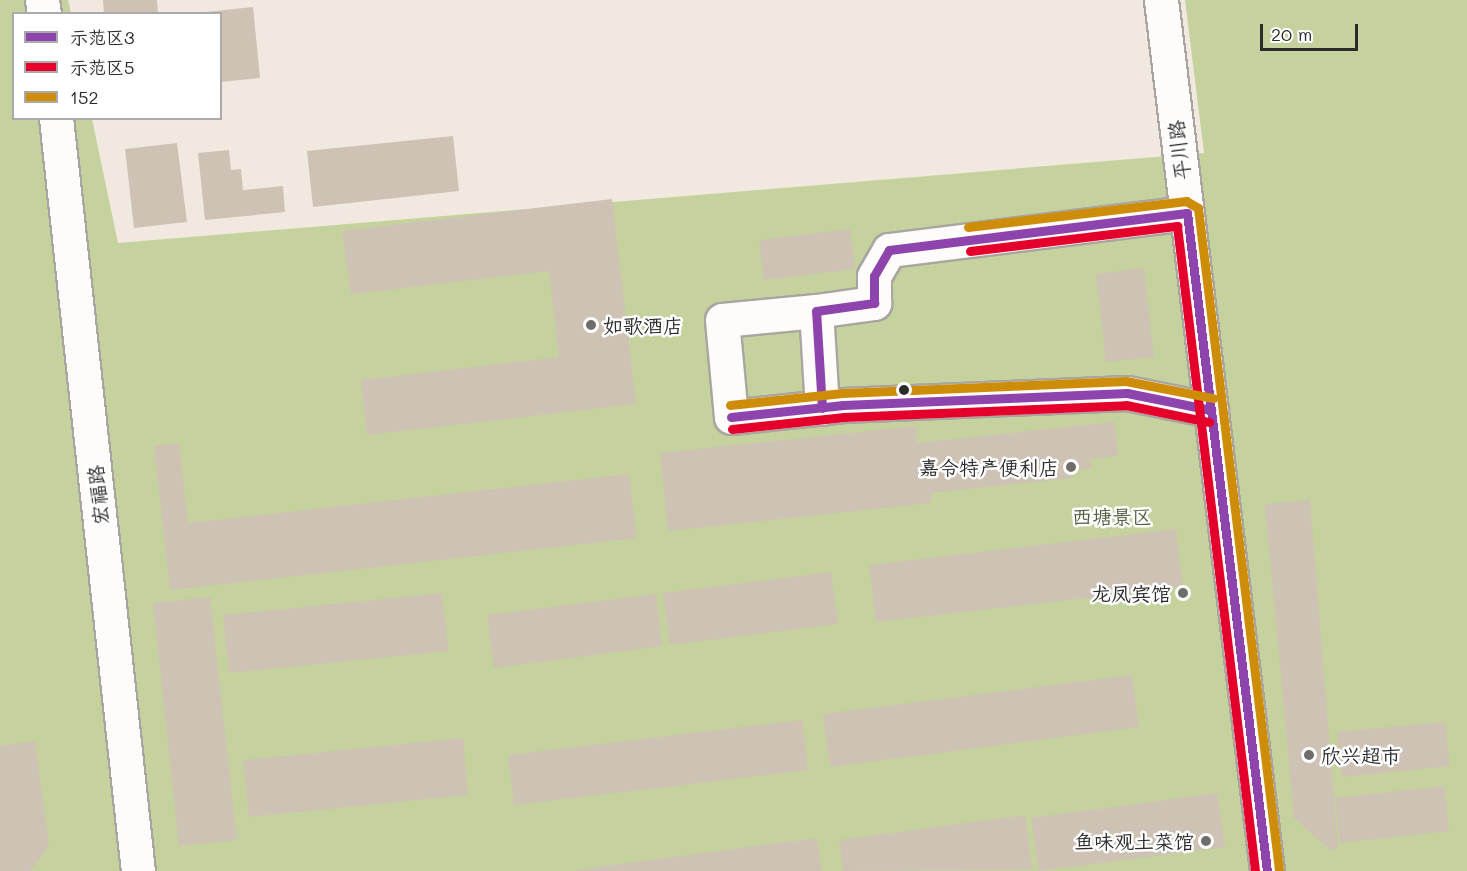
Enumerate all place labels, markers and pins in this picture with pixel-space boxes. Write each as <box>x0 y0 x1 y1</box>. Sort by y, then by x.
place label: 如歌酒店 <box>603 313 683 337</box>
marker: 如歌酒店 <box>584 318 598 332</box>
unlabelled marker <box>898 384 910 396</box>
place label: 嘉令特产便利店 <box>919 455 1059 479</box>
marker: 嘉令特产便利店 <box>1064 460 1078 474</box>
place label: 龙凤宾馆 <box>1091 581 1171 605</box>
marker: 龙凤宾馆 <box>1176 586 1190 600</box>
place label: 欣兴超市 <box>1321 743 1401 767</box>
marker: 欣兴超市 <box>1302 748 1316 762</box>
place label: 鱼味观土菜馆 <box>1074 829 1194 853</box>
marker: 鱼味观土菜馆 <box>1199 834 1213 848</box>

